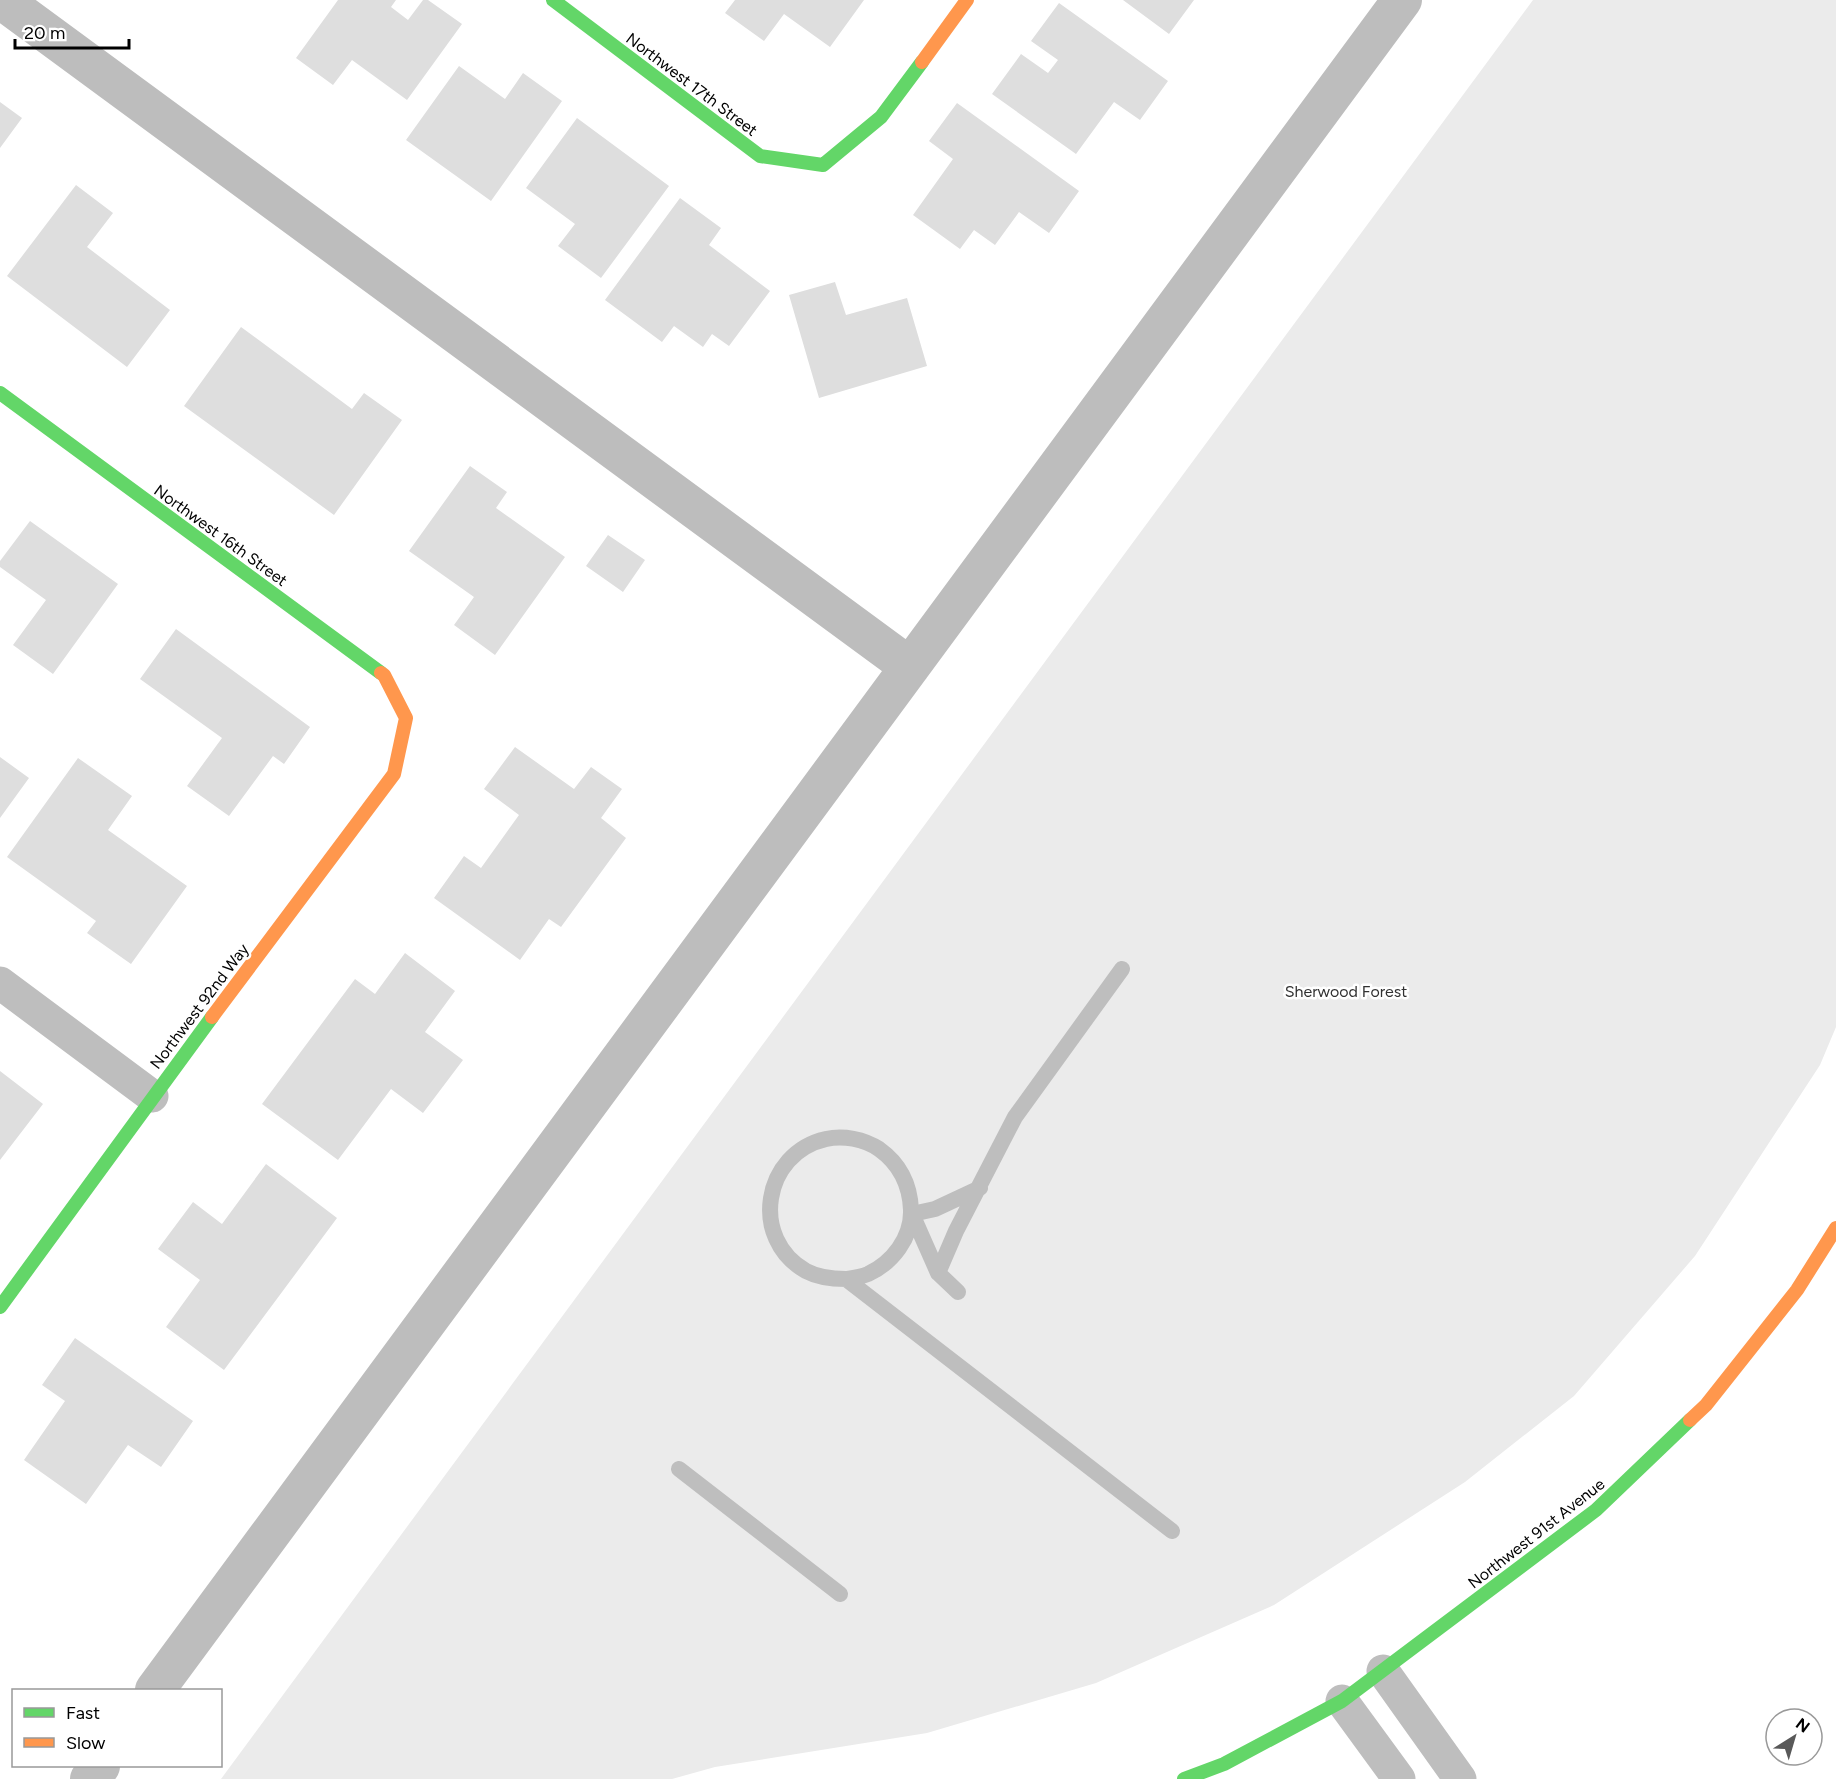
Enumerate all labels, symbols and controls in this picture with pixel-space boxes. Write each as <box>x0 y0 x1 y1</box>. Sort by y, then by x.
scale bar <box>15 12 129 50</box>
text: 20 m <box>24 22 65 44</box>
street label: Northwest 17th Street <box>622 29 761 140</box>
street label: Northwest 16th Street <box>150 481 291 590</box>
street label: Northwest 92nd Way <box>146 939 253 1073</box>
park label: Sherwood Forest <box>1285 982 1407 1001</box>
street label: Northwest 91st Avenue <box>1464 1474 1608 1593</box>
legend <box>12 1689 222 1767</box>
text: Fast <box>66 1702 100 1724</box>
north arrow <box>1764 1707 1824 1767</box>
text: N <box>1792 1714 1813 1737</box>
text: Slow <box>66 1732 105 1754</box>

